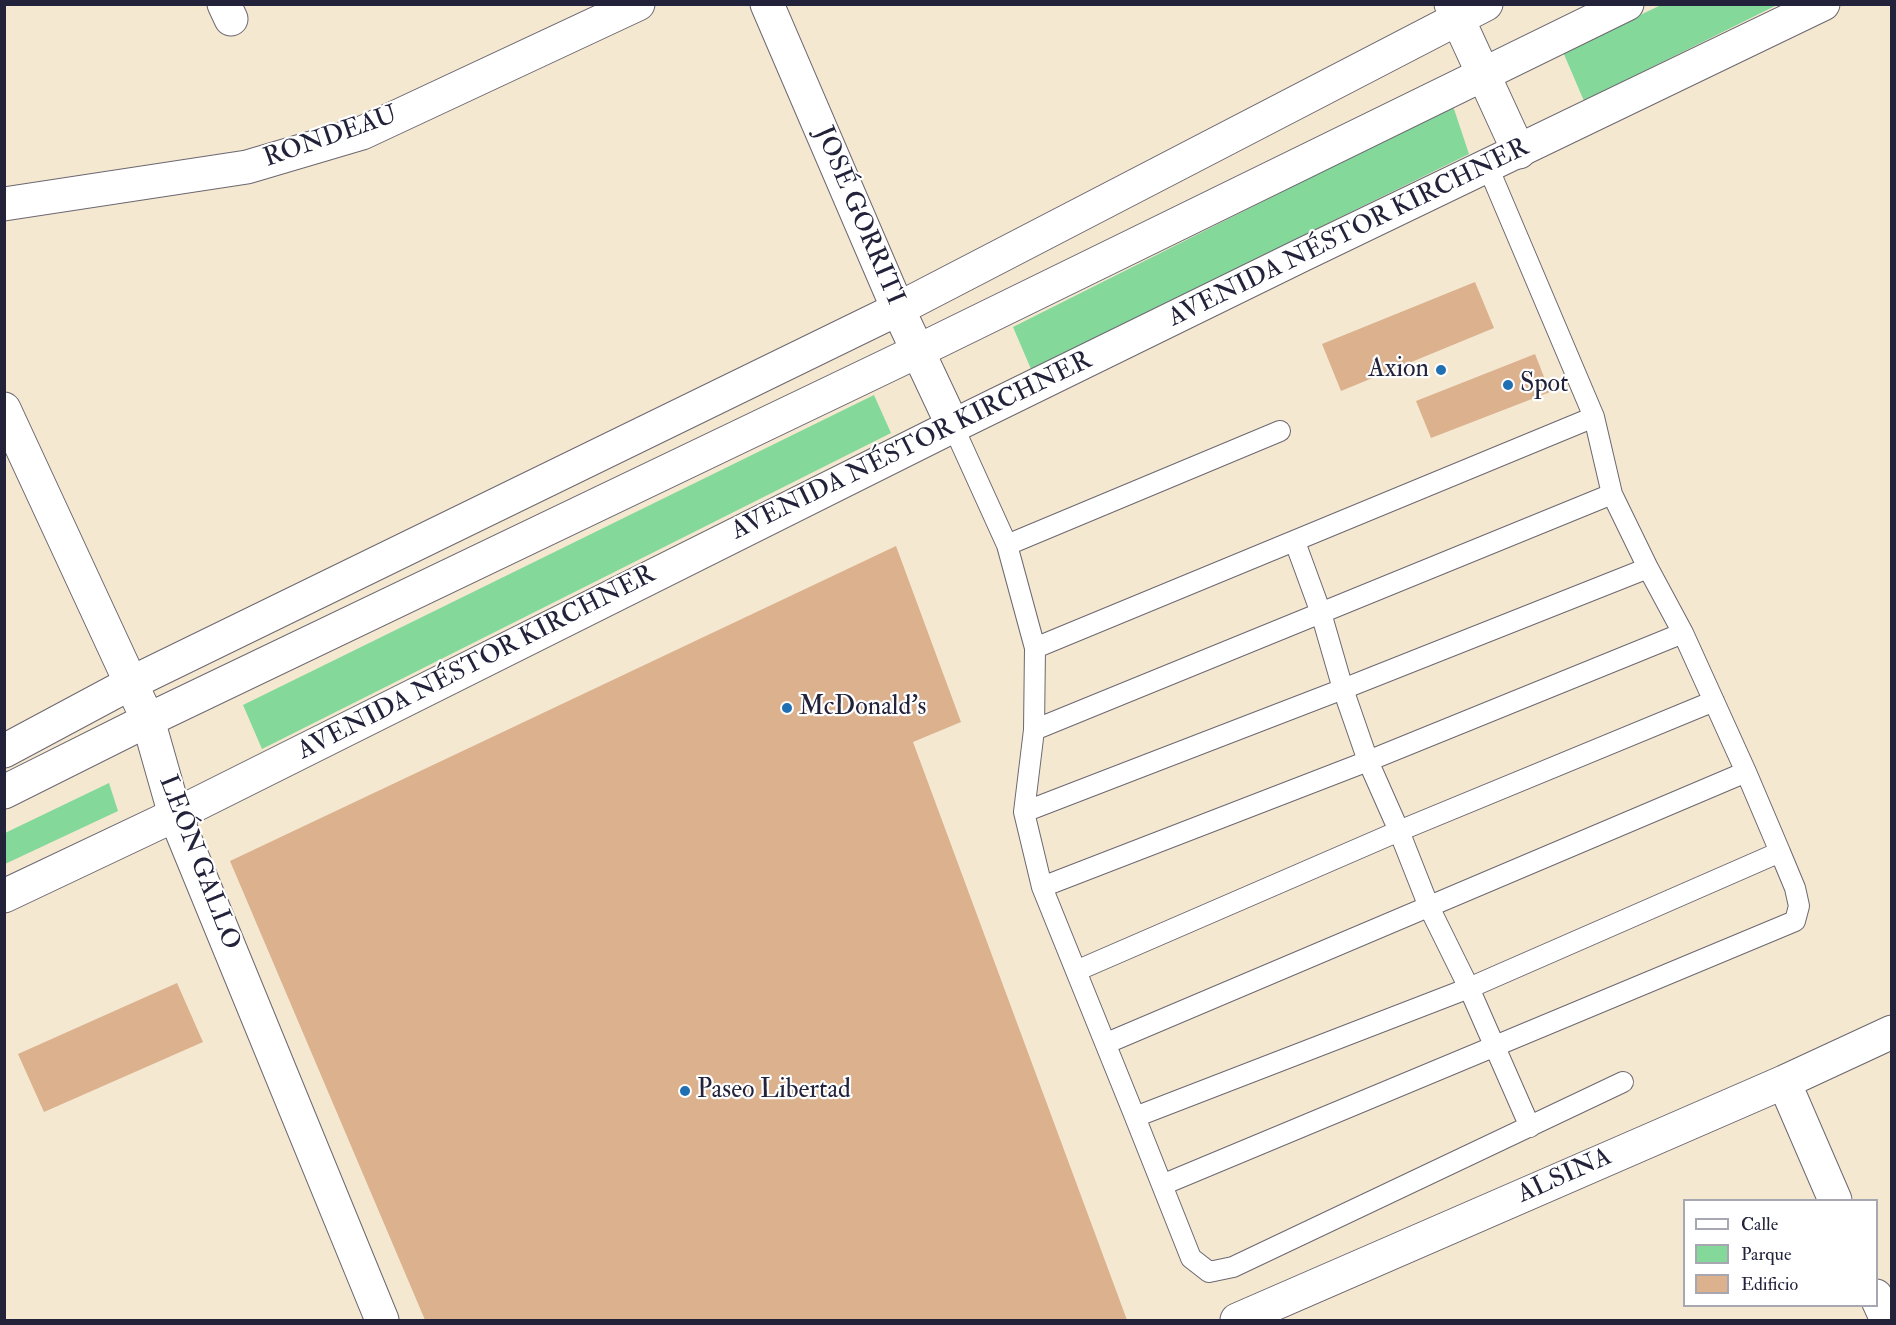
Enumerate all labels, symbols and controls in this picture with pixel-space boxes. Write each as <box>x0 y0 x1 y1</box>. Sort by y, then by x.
street label: RONDEAU <box>260 101 402 175</box>
street label: JOSÉ GORRITI <box>806 122 910 310</box>
street label: AVENIDA NÉSTOR KIRCHNER <box>1164 133 1534 335</box>
street label: AVENIDA NÉSTOR KIRCHNER <box>727 346 1097 548</box>
place label: Axion <box>1368 354 1429 386</box>
marker: Axion <box>1434 363 1448 377</box>
place label: Spot <box>1520 369 1569 401</box>
marker: Spot <box>1501 378 1515 392</box>
street label: AVENIDA NÉSTOR KIRCHNER <box>293 560 661 768</box>
place label: McDonald's <box>799 692 926 724</box>
marker: McDonald's <box>780 701 794 715</box>
street label: LEÓN GALLO <box>150 771 246 955</box>
place label: Paseo Libertad <box>697 1075 851 1107</box>
marker: Paseo Libertad <box>678 1084 692 1098</box>
street label: ALSINA <box>1513 1142 1617 1212</box>
legend <box>1683 1199 1878 1307</box>
text: Calle <box>1741 1213 1778 1236</box>
text: Parque <box>1741 1243 1791 1266</box>
text: Edificio <box>1741 1273 1798 1296</box>

